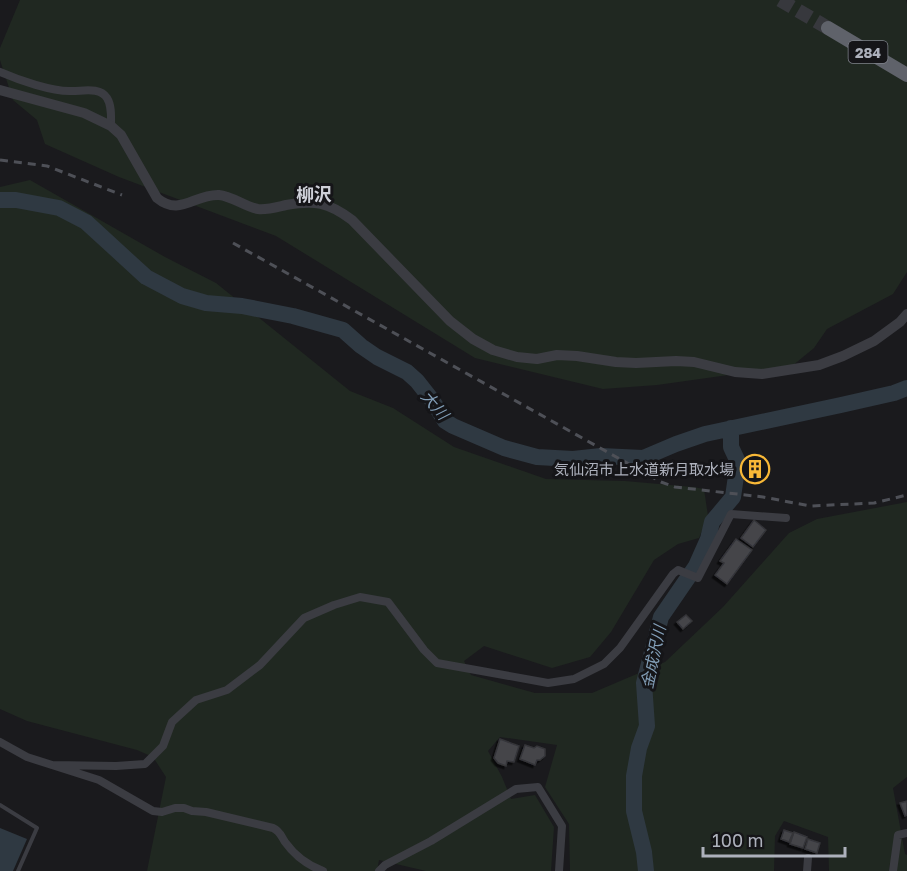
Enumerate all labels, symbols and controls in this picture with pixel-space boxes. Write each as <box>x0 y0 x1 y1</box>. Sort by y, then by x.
road number: 284 <box>848 41 888 63</box>
district label: 柳沢 <box>296 183 332 205</box>
water label: 大川 <box>417 386 454 425</box>
building icon: 気仙沼市上水道新月取水場 <box>739 453 771 485</box>
place label: 気仙沼市上水道新月取水場 <box>554 460 734 478</box>
water label: 金成沢川 <box>637 622 670 690</box>
scale bar <box>703 820 846 858</box>
text: 100 m <box>712 829 763 851</box>

